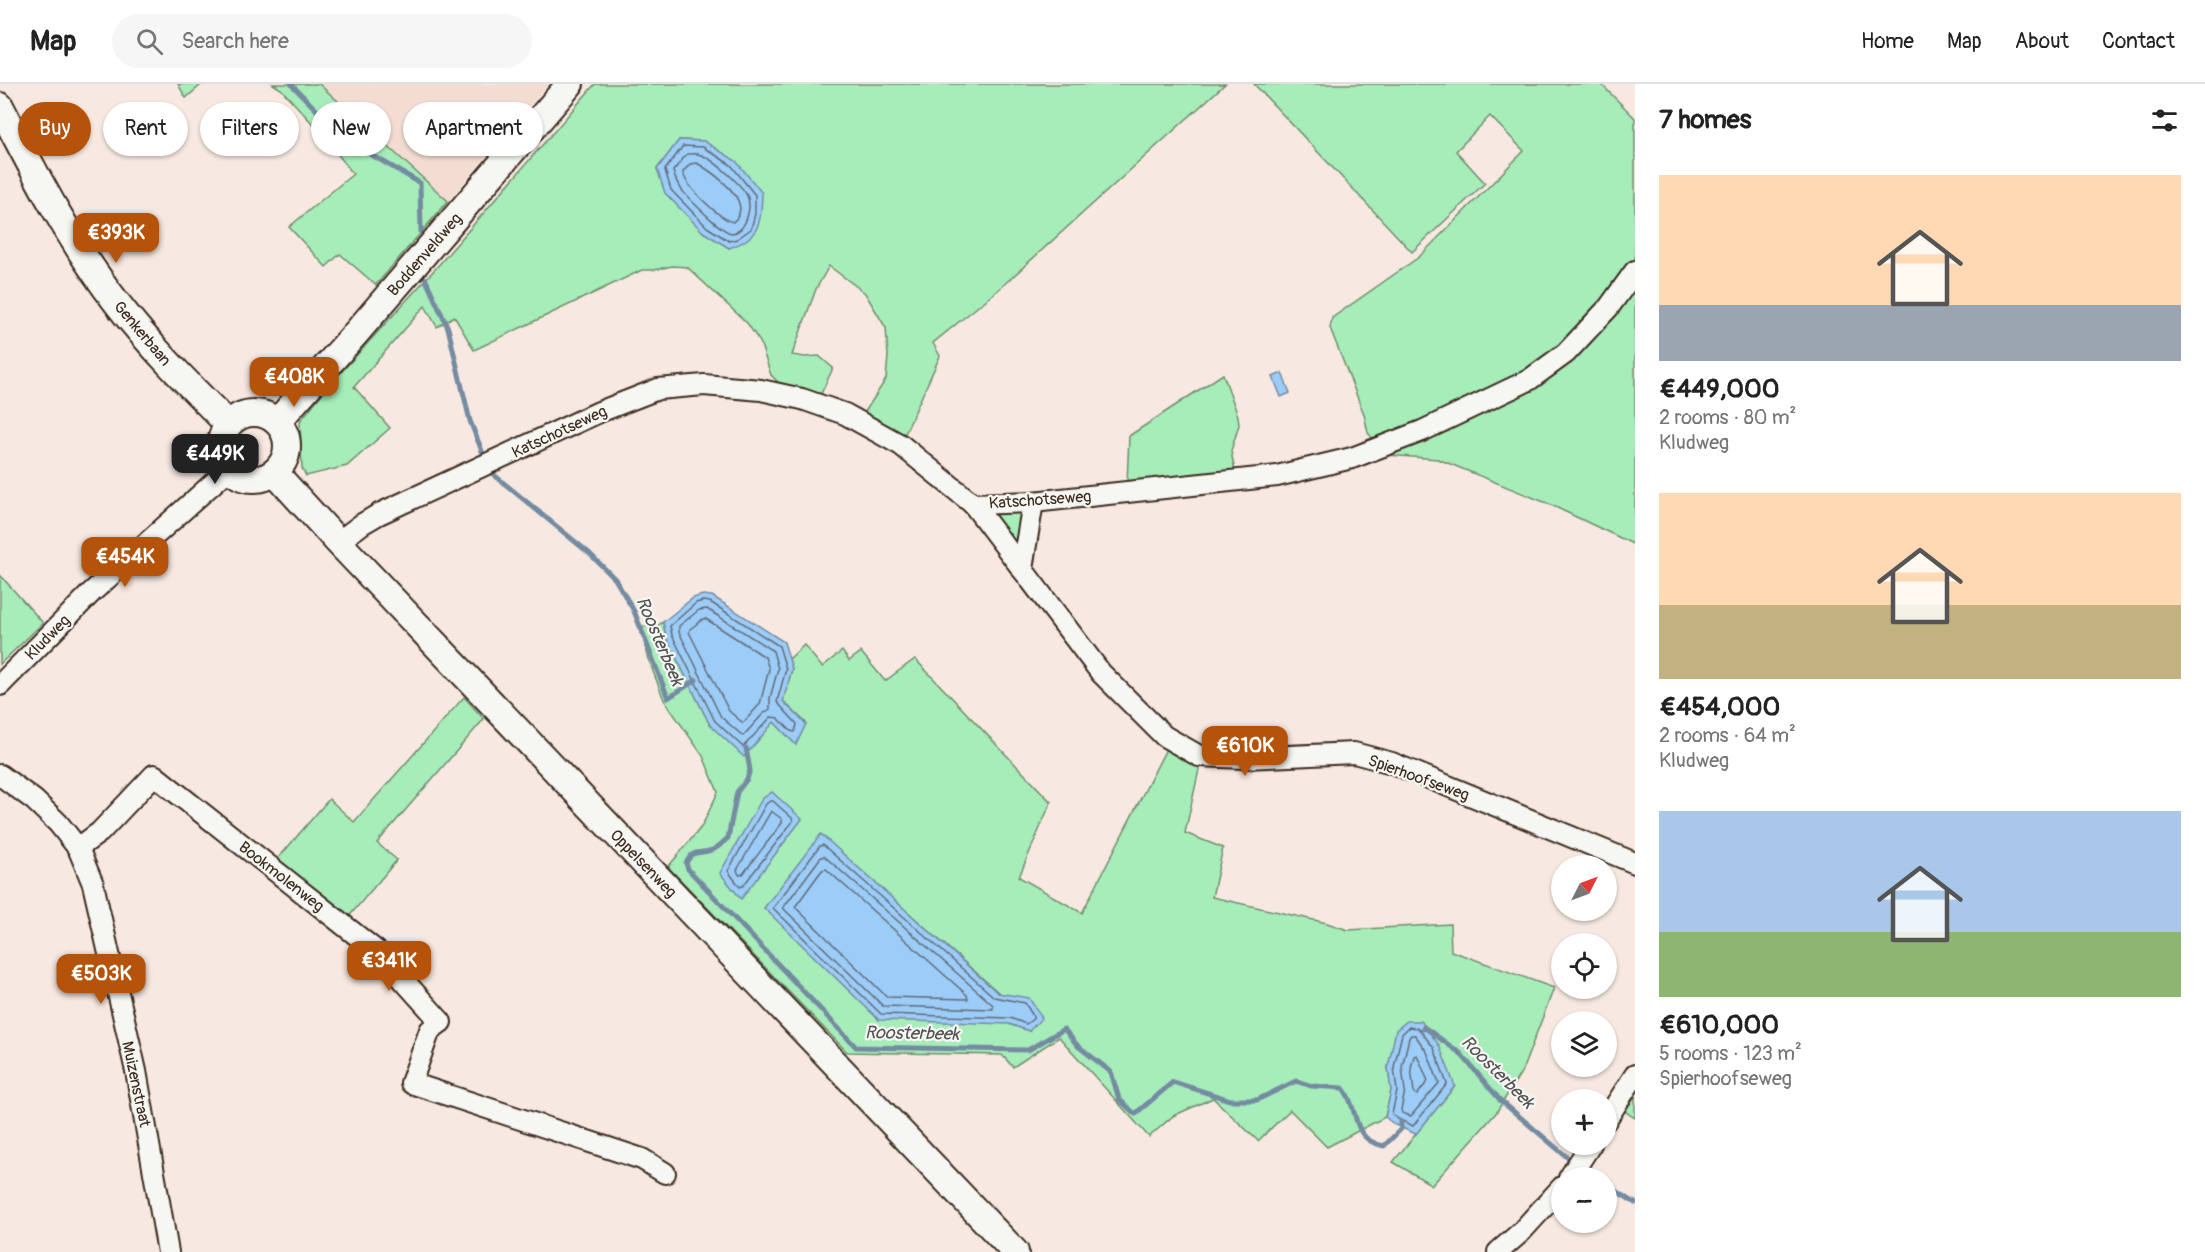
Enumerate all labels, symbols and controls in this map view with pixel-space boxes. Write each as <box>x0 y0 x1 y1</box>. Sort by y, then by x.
search box <box>112 14 532 68</box>
text: Map <box>30 24 76 59</box>
icon: search <box>133 25 166 58</box>
text: Search here <box>181 27 289 55</box>
text: Home <box>1861 28 1914 55</box>
text: Map <box>1947 28 1982 55</box>
text: About <box>2015 28 2069 55</box>
text: Contact <box>2102 28 2175 55</box>
chip: Buy <box>18 102 91 156</box>
chip: Rent <box>103 102 188 156</box>
chip: Filters <box>200 102 299 156</box>
chip: New <box>311 102 391 156</box>
chip: Apartment <box>403 102 543 156</box>
text: 7 homes <box>1659 104 1751 136</box>
icon: filters <box>2148 104 2181 137</box>
street label: Boddenveldweg <box>383 209 466 300</box>
pin: €393K <box>74 213 158 264</box>
icon: home <box>1866 214 1974 322</box>
text: €393K <box>87 220 145 245</box>
street label: Genkerbaan <box>109 297 175 370</box>
pin: €408K <box>252 357 336 408</box>
text: €408K <box>264 364 324 389</box>
text: €449,000 <box>1659 373 1780 405</box>
street label: Katschotseweg <box>509 401 610 463</box>
text: 2 rooms · 80 m² <box>1659 405 1796 430</box>
text: Kludweg <box>1659 430 1729 455</box>
pin: €449K <box>173 434 257 485</box>
text: €449K <box>186 441 244 466</box>
street label: Katschotseweg <box>988 486 1092 514</box>
icon: home <box>1866 532 1974 640</box>
pin: €454K <box>83 537 167 588</box>
text: €454K <box>95 544 155 569</box>
water label: Roosterbeek <box>631 593 689 691</box>
street label: Kludweg <box>21 611 75 665</box>
text: €454,000 <box>1659 691 1780 723</box>
text: 2 rooms · 64 m² <box>1659 723 1796 748</box>
pin: €610K <box>1203 726 1287 777</box>
text: €610K <box>1216 733 1274 758</box>
text: Kludweg <box>1659 748 1729 773</box>
street label: Spierhoofseweg <box>1365 750 1472 806</box>
street label: Oppelsenweg <box>606 825 681 902</box>
street label: Bookmolenweg <box>235 837 328 916</box>
icon: home <box>1866 850 1974 958</box>
north arrow <box>1551 855 1617 921</box>
map controls <box>1551 855 1617 1233</box>
button: locate <box>1551 933 1617 999</box>
pin: €341K <box>347 941 431 992</box>
text: €341K <box>361 948 417 973</box>
pin: €503K <box>59 954 143 1005</box>
text: €503K <box>71 961 131 986</box>
text: €610,000 <box>1659 1009 1779 1041</box>
button: layers <box>1551 1011 1617 1077</box>
water label: Roosterbeek <box>865 1021 961 1046</box>
water label: Roosterbeek <box>1456 1031 1540 1115</box>
street label: Muizenstraat <box>117 1039 155 1129</box>
text: 5 rooms · 123 m² <box>1659 1041 1802 1066</box>
text: Spierhoofseweg <box>1659 1066 1792 1091</box>
button: + <box>1551 1089 1617 1155</box>
button: − <box>1551 1167 1617 1233</box>

